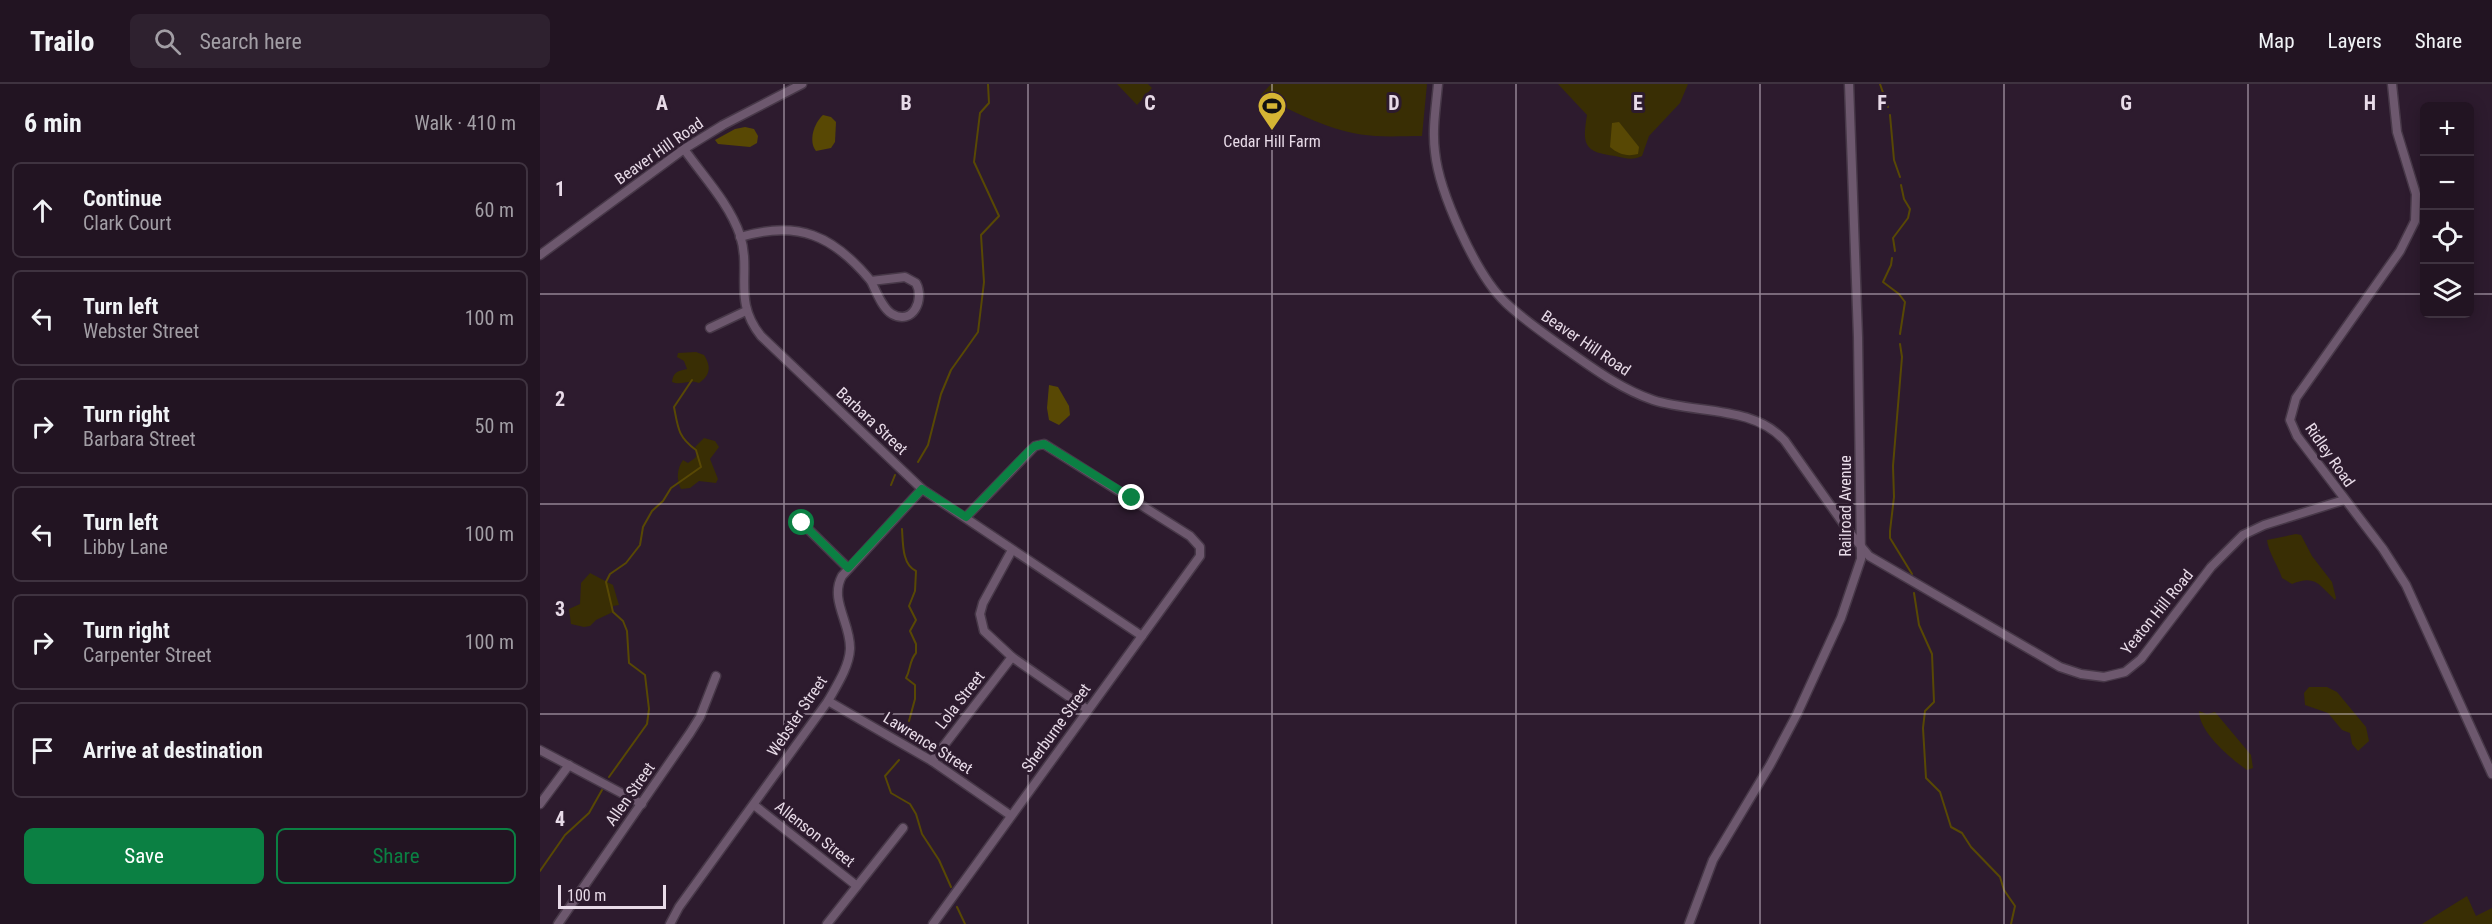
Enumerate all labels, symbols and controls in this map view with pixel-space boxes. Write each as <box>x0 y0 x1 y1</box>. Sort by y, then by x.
search box <box>130 14 550 68</box>
text: Trailo <box>30 25 94 58</box>
icon: search <box>151 25 184 58</box>
text: Search here <box>199 29 302 54</box>
text: Map <box>2258 29 2295 53</box>
text: Layers <box>2328 29 2382 53</box>
text: Share <box>2415 29 2462 53</box>
sports icon: Cedar Hill Farm <box>1256 90 1288 132</box>
text: A <box>656 91 668 115</box>
text: B <box>900 91 912 115</box>
text: C <box>1144 91 1156 115</box>
text: D <box>1388 91 1400 115</box>
text: E <box>1633 91 1643 115</box>
text: F <box>1877 91 1887 115</box>
text: G <box>2120 91 2132 115</box>
text: H <box>2364 91 2376 115</box>
map controls <box>2420 102 2474 318</box>
button: + <box>2420 102 2474 156</box>
text: 6 min <box>24 108 82 138</box>
text: Walk · 410 m <box>415 111 516 135</box>
street label: Beaver Hill Road <box>611 114 707 188</box>
place label: Cedar Hill Farm <box>1223 132 1321 151</box>
button: − <box>2420 156 2474 210</box>
text: 1 <box>555 177 565 201</box>
text: Continue <box>83 186 162 211</box>
icon: ahead <box>26 194 59 227</box>
text: 60 m <box>475 198 514 222</box>
button: locate <box>2420 210 2474 264</box>
text: Clark Court <box>83 211 172 235</box>
button: layers <box>2420 264 2474 318</box>
text: Turn left <box>83 294 158 319</box>
icon: left <box>26 302 59 335</box>
text: 100 m <box>465 306 514 330</box>
street label: Beaver Hill Road <box>1538 306 1634 380</box>
text: Webster Street <box>83 319 199 343</box>
street label: Barbara Street <box>833 383 912 459</box>
text: 2 <box>555 387 565 411</box>
text: Turn right <box>83 402 170 427</box>
icon: right <box>26 410 59 443</box>
text: 50 m <box>475 414 514 438</box>
street label: Ridley Road <box>2301 419 2359 491</box>
text: Barbara Street <box>83 427 196 451</box>
street label: Railroad Avenue <box>1836 455 1855 557</box>
route end <box>1118 484 1144 510</box>
route start <box>788 509 814 535</box>
text: Turn left <box>83 510 158 535</box>
icon: left <box>26 518 59 551</box>
text: 100 m <box>465 522 514 546</box>
text: Libby Lane <box>83 535 168 559</box>
street label: Yeaton Hill Road <box>2117 566 2197 658</box>
text: 3 <box>555 597 565 621</box>
text: Turn right <box>83 618 170 643</box>
icon: right <box>26 626 59 659</box>
text: 100 m <box>465 630 514 654</box>
text: Carpenter Street <box>83 643 212 667</box>
street label: Lola Street <box>932 667 989 733</box>
street label: Webster Street <box>763 672 831 760</box>
street label: Sherburne Street <box>1017 680 1095 776</box>
street label: Lawrence Street <box>880 708 976 778</box>
icon: arrive <box>26 734 59 767</box>
text: Arrive at destination <box>83 738 263 763</box>
street label: Allen Street <box>601 758 659 829</box>
street label: Allenson Street <box>771 797 859 871</box>
text: 4 <box>555 807 565 831</box>
button: Save <box>24 828 264 884</box>
button: Share <box>276 828 516 884</box>
scale bar <box>558 882 666 910</box>
text: 100 m <box>567 886 606 905</box>

